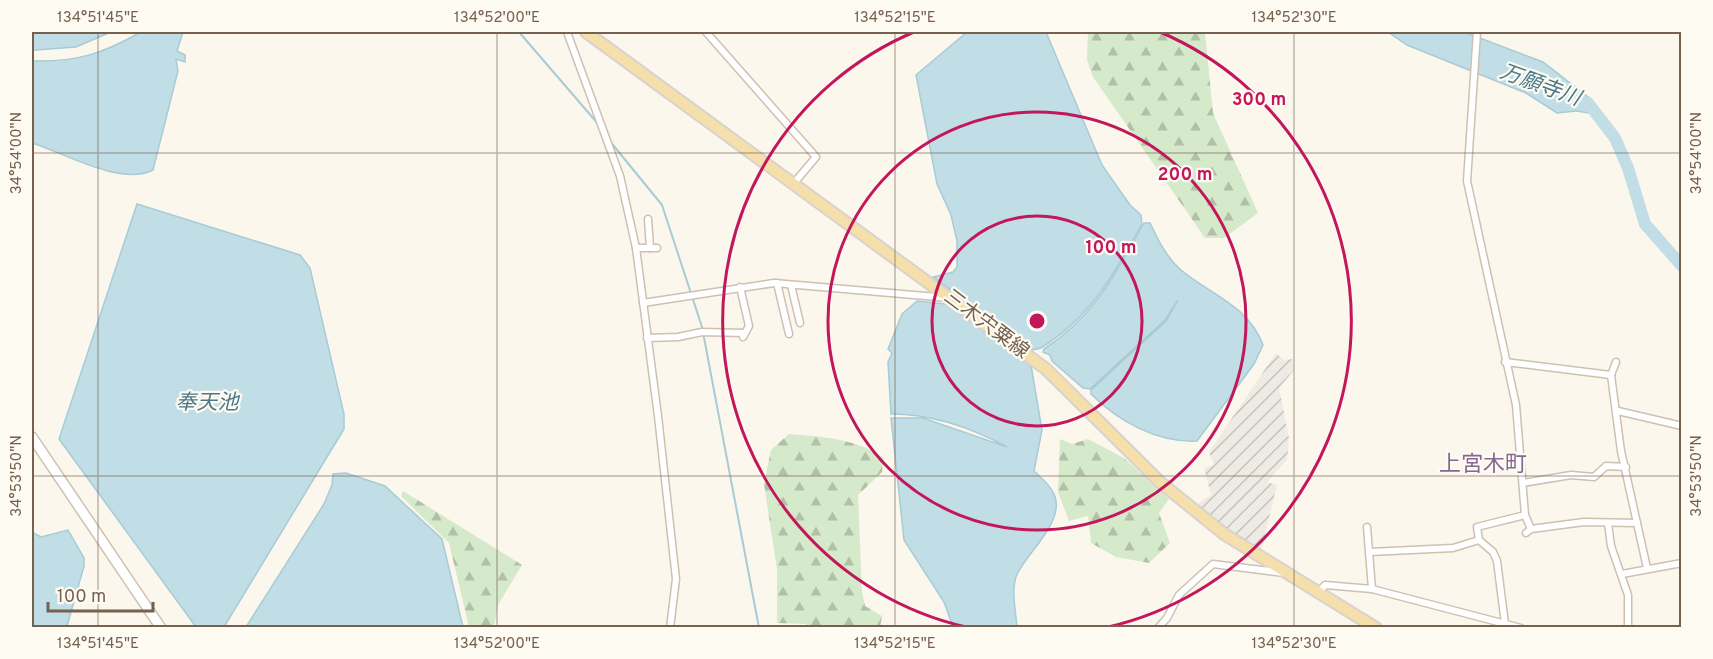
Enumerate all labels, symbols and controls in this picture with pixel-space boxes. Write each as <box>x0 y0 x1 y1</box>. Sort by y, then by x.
text: 134°51'45"E <box>57 9 139 28</box>
text: 134°52'00"E <box>454 9 540 28</box>
text: 134°52'15"E <box>854 9 936 28</box>
text: 134°52'30"E <box>1251 9 1337 28</box>
water label: 万願寺川 <box>1496 59 1586 114</box>
text: 300 m <box>1232 89 1286 112</box>
text: 34°54'00"N <box>8 112 27 194</box>
text: 34°54'00"N <box>1688 112 1707 194</box>
text: 200 m <box>1157 164 1213 187</box>
text: 100 m <box>1085 237 1137 260</box>
street label: 三木宍粟線 <box>938 285 1034 365</box>
centre of rings <box>1027 311 1047 331</box>
water label: 奉天池 <box>176 390 240 417</box>
text: 34°53'50"N <box>8 435 27 517</box>
text: 34°53'50"N <box>1688 435 1707 517</box>
district label: 上宮木町 <box>1439 452 1527 479</box>
scale bar <box>48 575 153 613</box>
text: 100 m <box>57 586 106 609</box>
text: 134°51'45"E <box>57 635 139 654</box>
text: 134°52'00"E <box>454 635 540 654</box>
text: 134°52'15"E <box>854 635 936 654</box>
text: 134°52'30"E <box>1251 635 1337 654</box>

